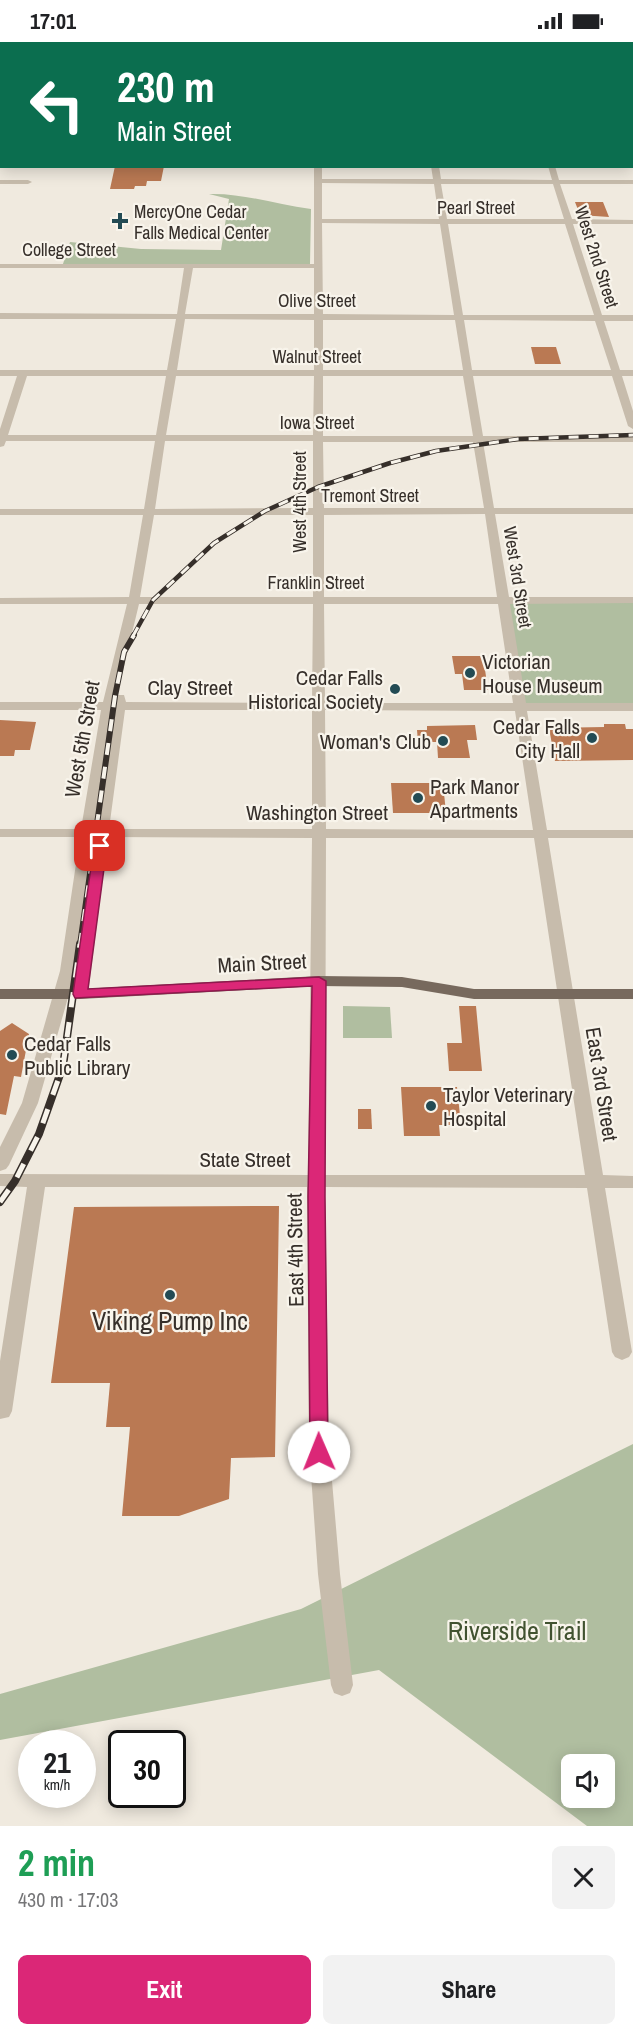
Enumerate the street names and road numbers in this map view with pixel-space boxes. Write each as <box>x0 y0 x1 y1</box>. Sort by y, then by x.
street label: Pearl Street <box>437 195 515 220</box>
street label: West 2nd Street <box>569 203 625 311</box>
street label: College Street <box>22 237 116 262</box>
street label: Olive Street <box>278 288 356 313</box>
street label: Walnut Street <box>273 344 361 369</box>
street label: Iowa Street <box>280 410 354 435</box>
street label: West 4th Street <box>287 451 312 553</box>
street label: Tremont Street <box>321 483 419 508</box>
street label: West 3rd Street <box>498 525 538 629</box>
street label: Franklin Street <box>268 570 364 595</box>
street label: Clay Street <box>147 673 233 702</box>
street label: West 5th Street <box>57 678 107 800</box>
street label: Washington Street <box>246 798 388 827</box>
street label: Main Street <box>217 946 307 980</box>
street label: East 3rd Street <box>579 1025 625 1143</box>
street label: State Street <box>200 1145 291 1174</box>
street label: East 4th Street <box>280 1193 310 1307</box>

